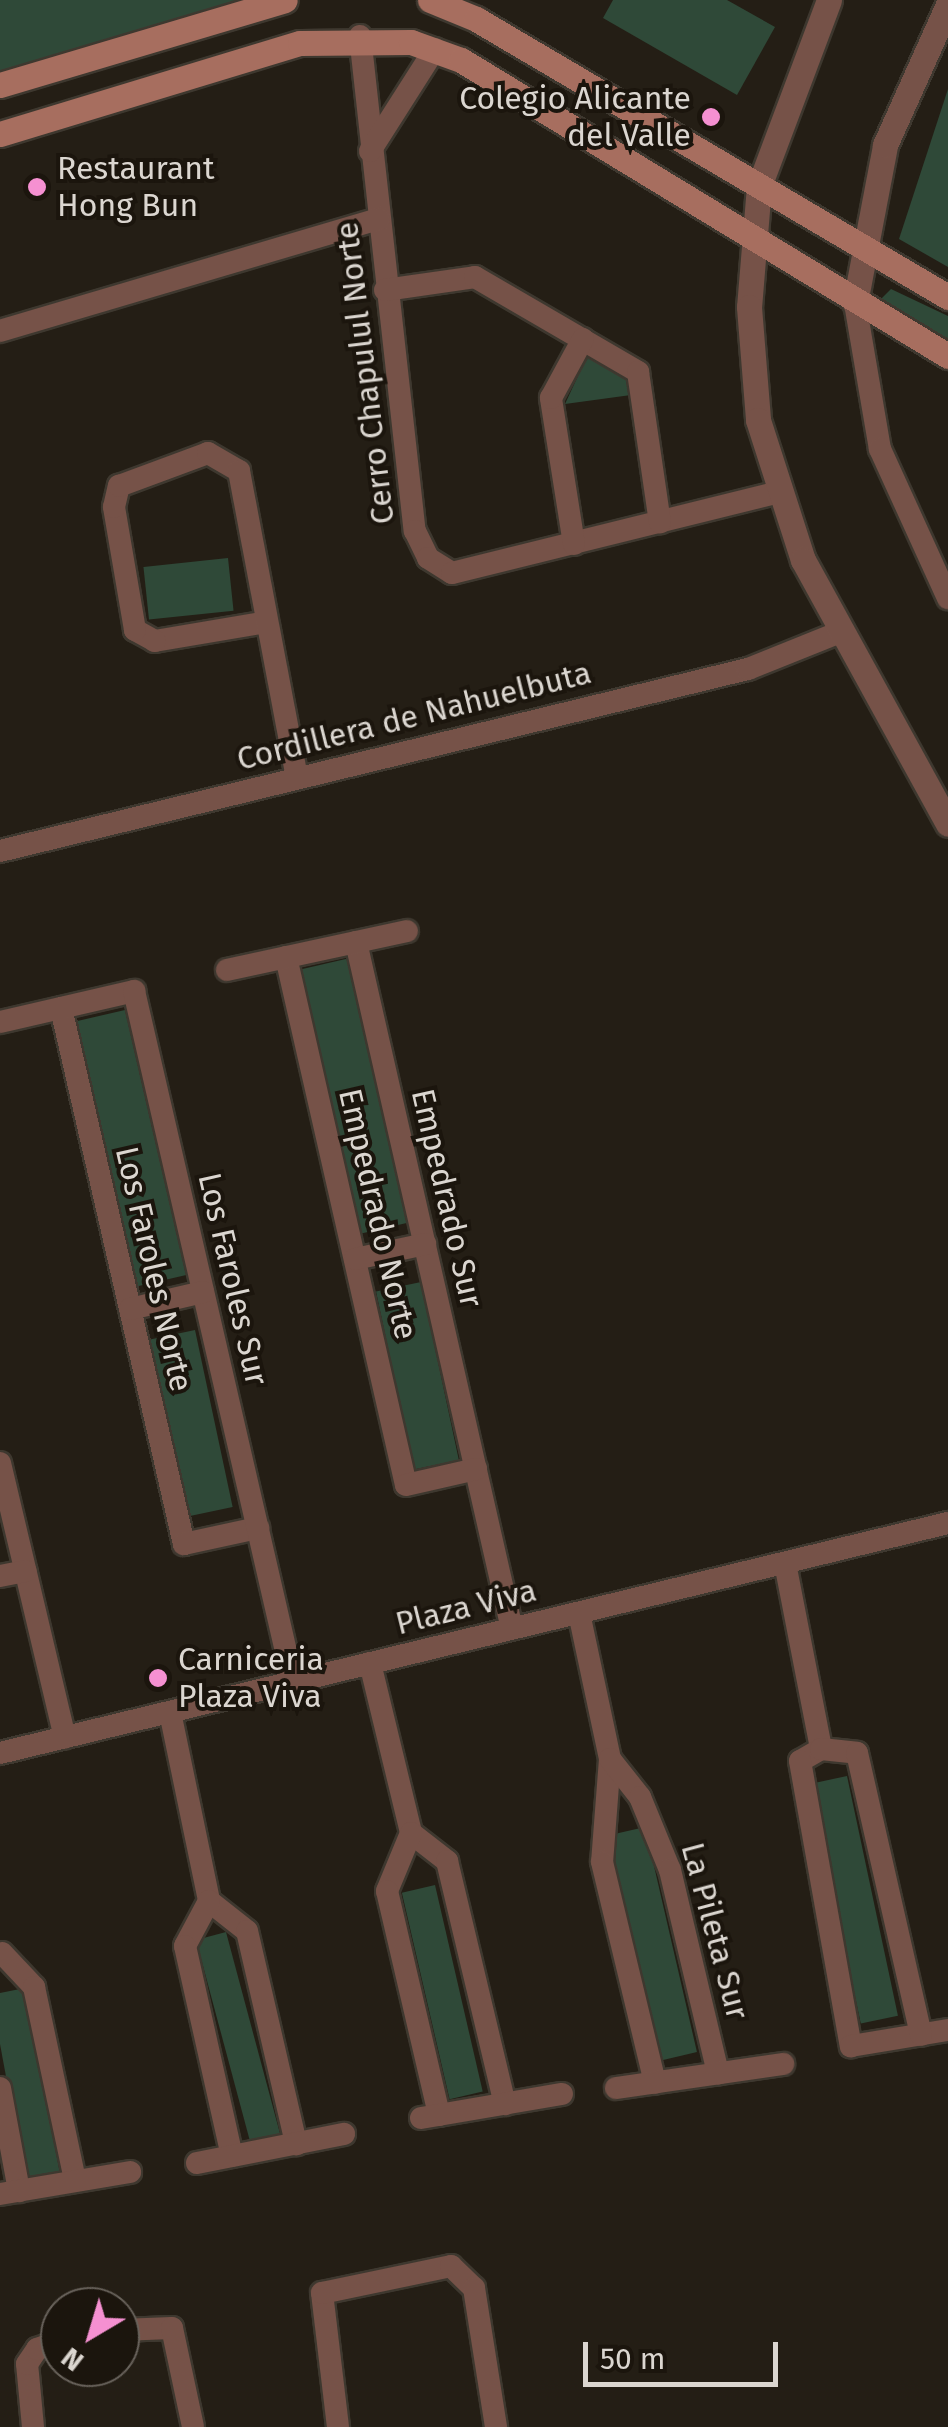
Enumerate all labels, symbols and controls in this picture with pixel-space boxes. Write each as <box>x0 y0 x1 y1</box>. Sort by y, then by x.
place label: Colegio Alicante del Valle <box>459 80 691 155</box>
marker: Colegio Alicante del Valle <box>700 106 722 128</box>
place label: Restaurant Hong Bun <box>57 150 215 225</box>
marker: Restaurant Hong Bun <box>26 176 48 198</box>
street label: Cerro Chapulul Norte <box>327 220 403 526</box>
street label: Cordillera de Nahuelbuta <box>233 653 595 779</box>
street label: Empedrado Norte <box>330 1085 426 1343</box>
street label: Empedrado Sur <box>403 1085 491 1311</box>
street label: Los Faroles Norte <box>107 1143 201 1395</box>
street label: Los Faroles Sur <box>190 1169 276 1389</box>
street label: Plaza Viva <box>392 1571 540 1643</box>
place label: Carniceria Plaza Viva <box>178 1641 324 1716</box>
marker: Carniceria Plaza Viva <box>147 1667 169 1689</box>
street label: La Pileta Sur <box>673 1838 757 2024</box>
north arrow <box>40 2287 140 2387</box>
scale bar <box>588 2322 783 2384</box>
text: N <box>55 2341 90 2378</box>
text: 50 m <box>600 2341 665 2377</box>

